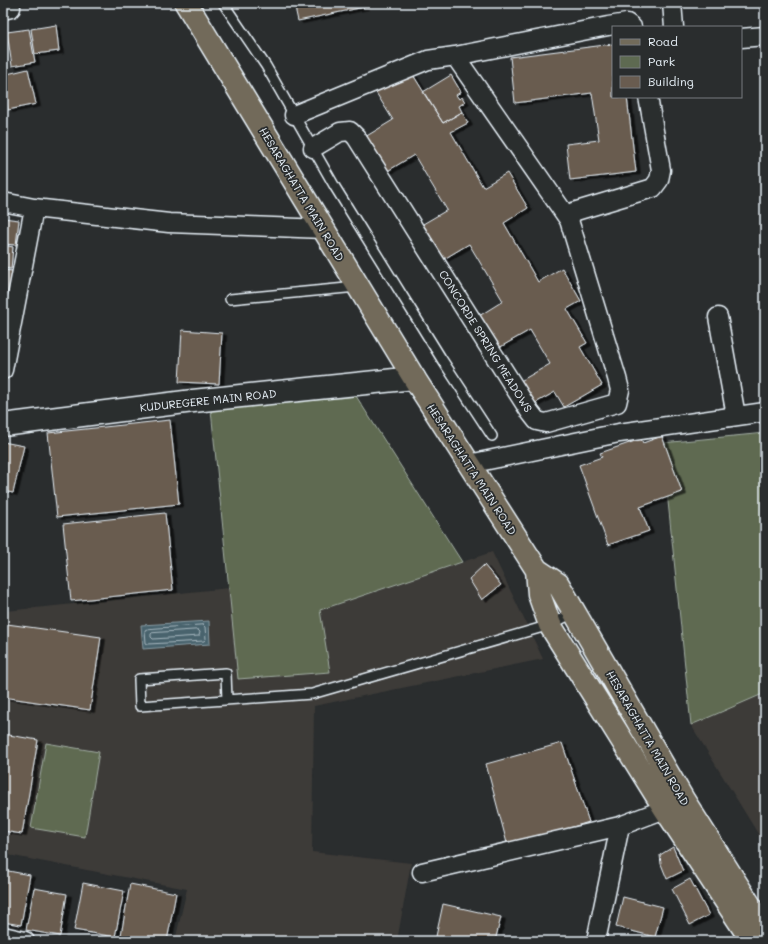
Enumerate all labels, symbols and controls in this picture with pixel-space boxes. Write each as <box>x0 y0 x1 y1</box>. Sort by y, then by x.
legend <box>612 26 742 98</box>
text: Road <box>648 33 678 49</box>
text: Park <box>648 53 675 69</box>
text: Building <box>648 73 694 89</box>
street label: HESARAGHATTA MAIN ROAD <box>256 124 348 264</box>
street label: CONCORDE SPRING MEADOWS <box>436 267 536 415</box>
street label: KUDUREGERE MAIN ROAD <box>139 385 277 415</box>
street label: HESARAGHATTA MAIN ROAD <box>424 401 520 537</box>
street label: HESARAGHATTA MAIN ROAD <box>603 668 693 808</box>

